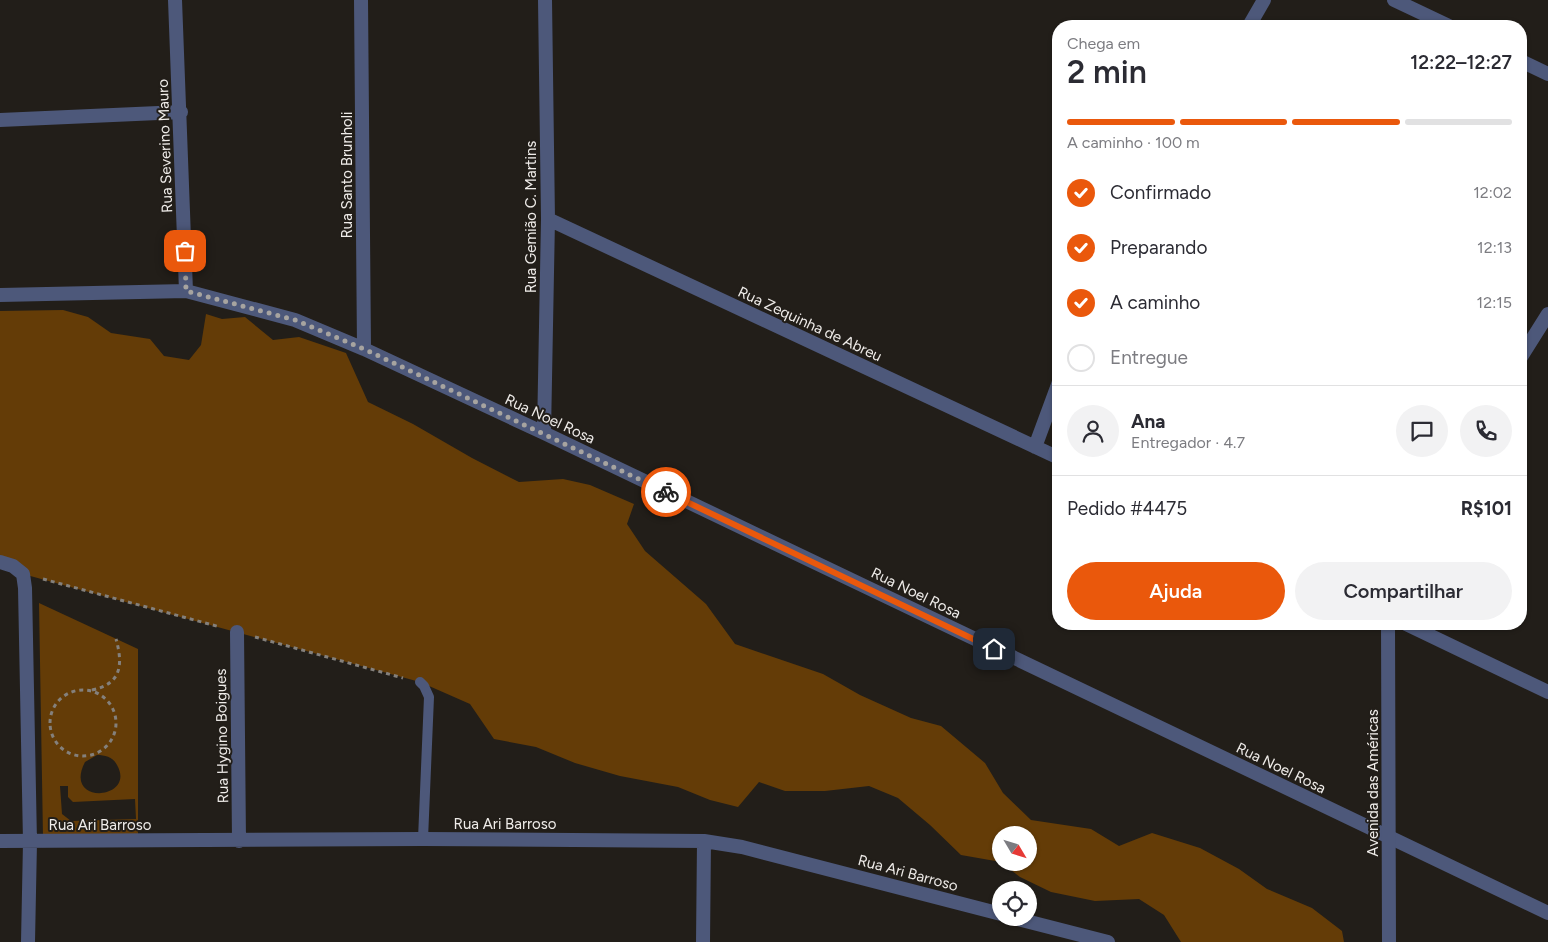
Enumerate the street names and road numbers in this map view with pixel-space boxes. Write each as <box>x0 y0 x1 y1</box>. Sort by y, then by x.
street label: Rua Severino Mauro <box>154 78 176 213</box>
street label: Rua Santo Brunholi <box>338 111 356 239</box>
street label: Rua Gemião C. Martins <box>522 141 540 293</box>
street label: Rua Zequinha de Abreu <box>735 283 885 365</box>
street label: Rua Noel Rosa <box>502 390 598 448</box>
street label: Rua Noel Rosa <box>868 564 964 622</box>
street label: Rua Hygino Boigues <box>212 668 232 804</box>
street label: Avenida das Américas <box>1364 709 1382 857</box>
street label: Rua Noel Rosa <box>1233 739 1329 797</box>
street label: Rua Ari Barroso <box>454 815 557 833</box>
street label: Rua Ari Barroso <box>49 816 152 834</box>
street label: Rua Ari Barroso <box>856 851 960 895</box>

